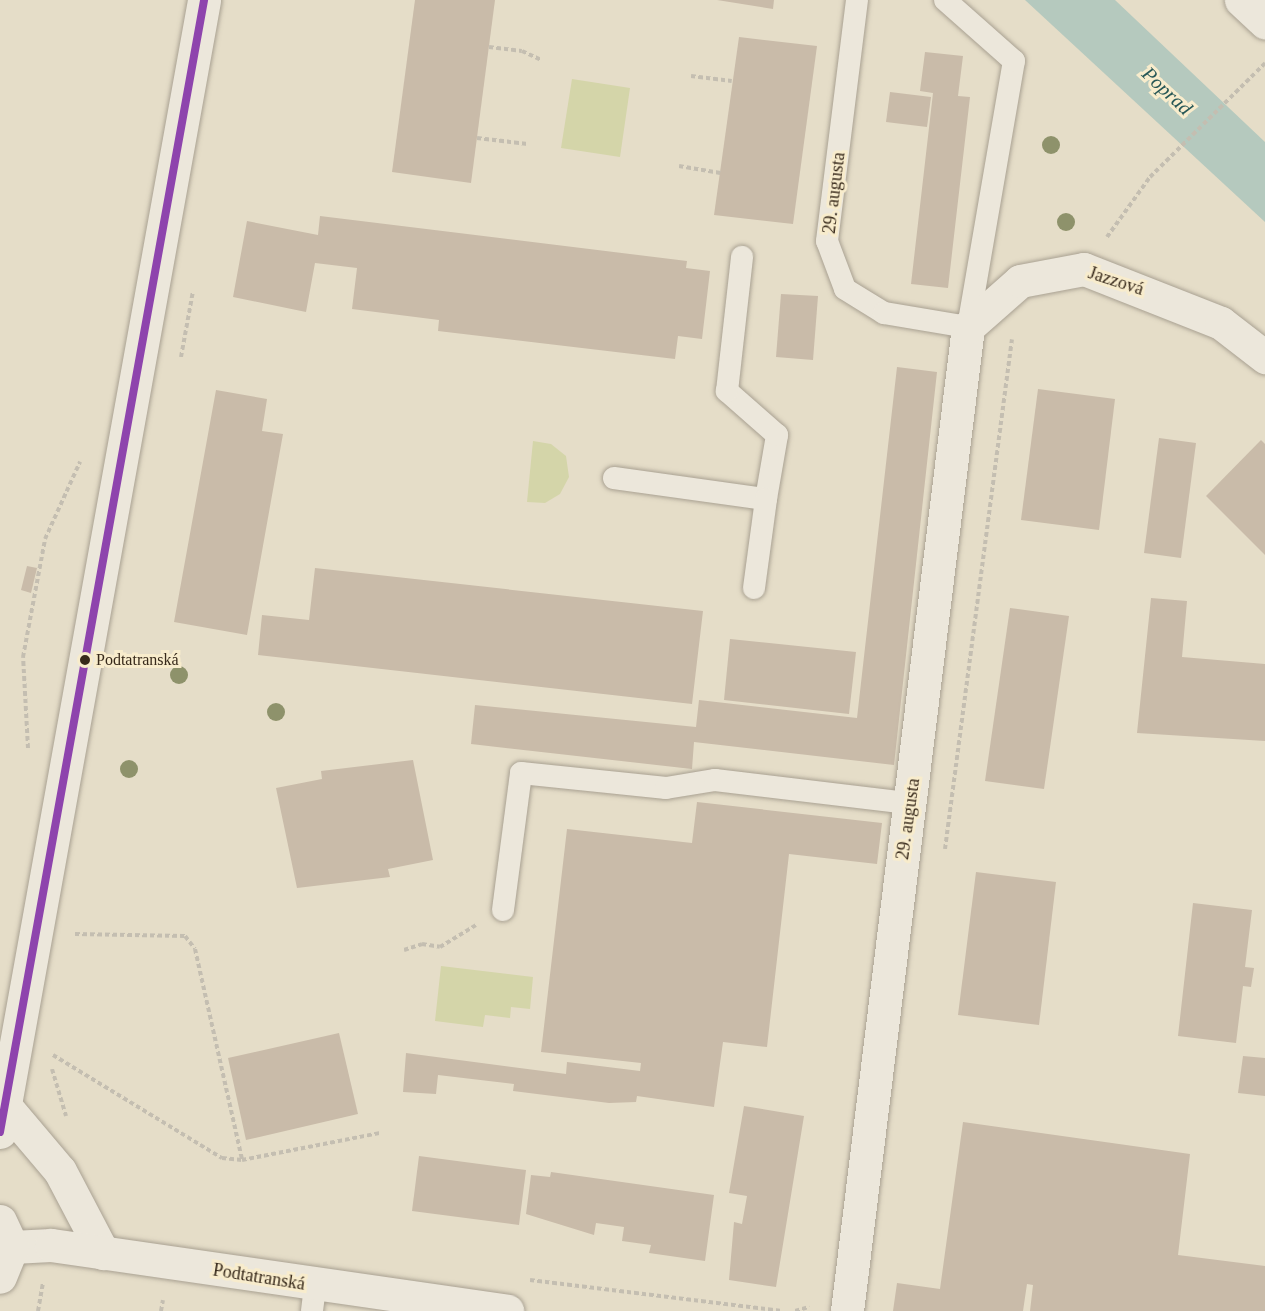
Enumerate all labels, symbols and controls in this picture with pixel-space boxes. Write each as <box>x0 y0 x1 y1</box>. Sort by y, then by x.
water label: Poprad <box>1137 62 1197 120</box>
street label: 29. augusta <box>818 151 850 235</box>
street label: Jazzová <box>1086 262 1146 300</box>
place label: Podtatranská <box>96 650 179 670</box>
marker: Podtatranská <box>79 654 91 666</box>
street label: 29. augusta <box>892 777 924 861</box>
street label: Podtatranská <box>211 1259 307 1295</box>

